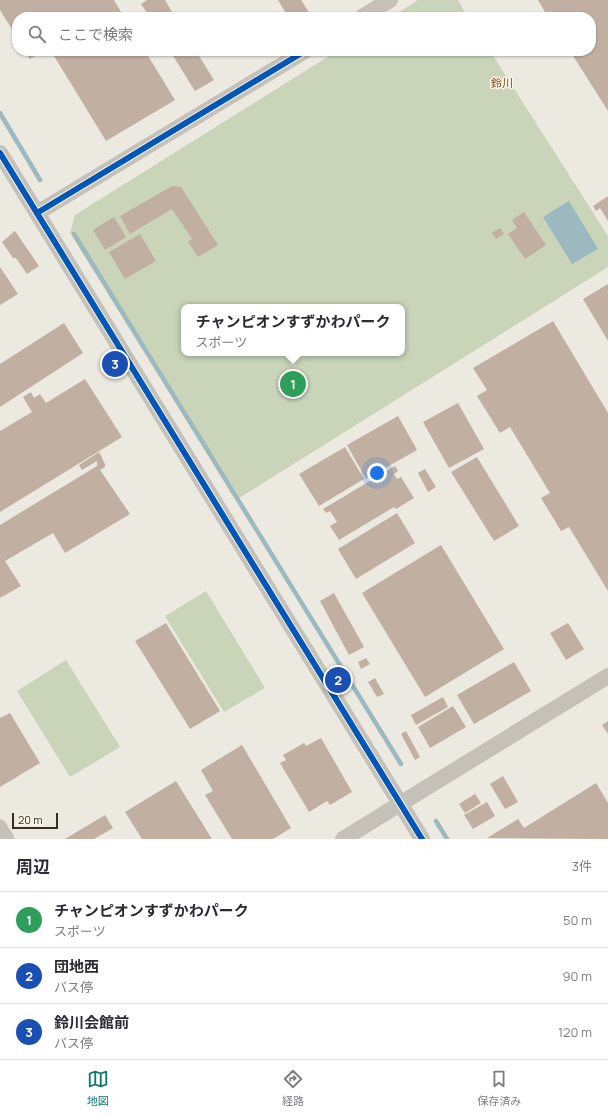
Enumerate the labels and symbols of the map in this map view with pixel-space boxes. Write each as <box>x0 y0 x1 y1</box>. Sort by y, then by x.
district label: 鈴川 <box>491 75 513 90</box>
pin: 3 <box>102 349 128 379</box>
pin: 1 <box>280 369 306 399</box>
your location <box>367 463 387 483</box>
pin: 2 <box>325 665 351 695</box>
scale bar <box>12 811 58 830</box>

